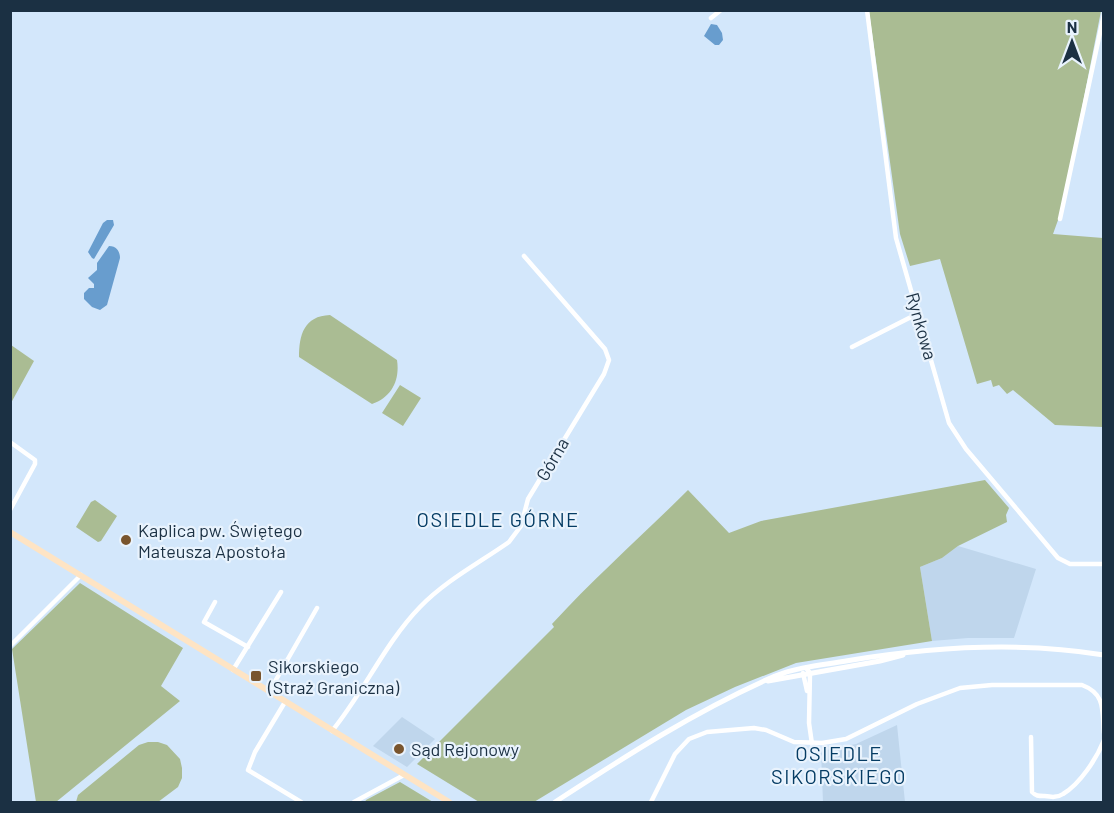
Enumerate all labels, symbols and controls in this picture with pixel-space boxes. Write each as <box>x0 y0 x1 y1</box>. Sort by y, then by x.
north arrow <box>1042 12 1102 72</box>
text: N <box>1067 17 1077 36</box>
street label: Rynkowa <box>902 290 942 362</box>
street label: Górna <box>531 434 573 484</box>
district label: OSIEDLE GÓRNE <box>417 507 580 531</box>
place label: Kaplica pw. Świętego Mateusza Apostoła <box>138 519 302 562</box>
marker: Kaplica pw. Świętego Mateusza Apostoła <box>119 533 133 547</box>
place label: Sikorskiego (Straż Graniczna) <box>267 655 399 698</box>
marker: Sikorskiego (Straż Graniczna) <box>249 669 263 683</box>
place label: Sąd Rejonowy <box>411 738 519 760</box>
district label: OSIEDLE SIKORSKIEGO <box>771 741 907 788</box>
marker: Sąd Rejonowy <box>392 742 406 756</box>

